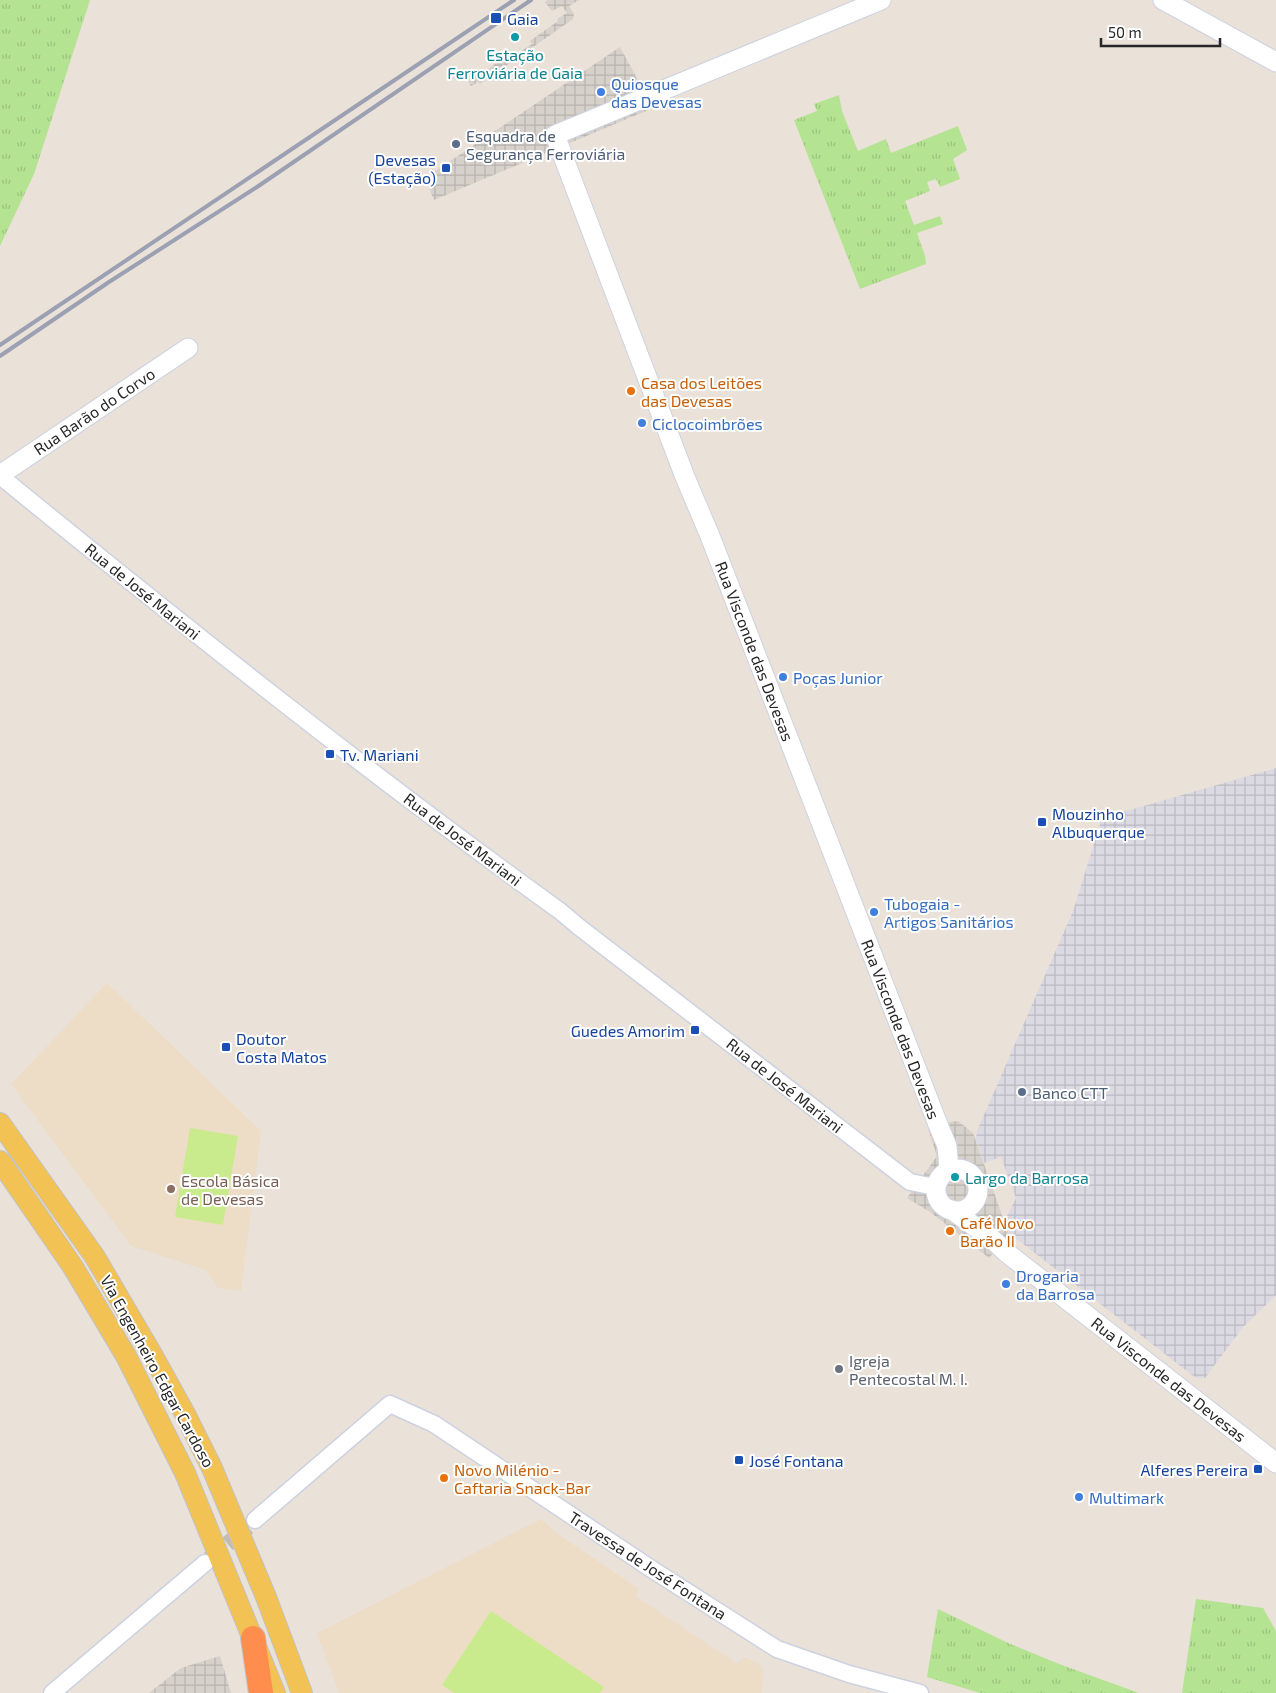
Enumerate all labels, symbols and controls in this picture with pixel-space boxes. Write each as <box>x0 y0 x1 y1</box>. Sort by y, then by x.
place label: Gaia <box>507 9 539 28</box>
marker: Gaia <box>489 11 503 25</box>
scale bar <box>1101 15 1220 47</box>
text: 50 m <box>1108 23 1142 41</box>
marker: Estação Ferroviária de Gaia <box>509 31 521 43</box>
place label: Estação Ferroviária de Gaia <box>447 45 583 82</box>
place label: Quiosque das Devesas <box>611 74 702 111</box>
marker: Quiosque das Devesas <box>595 86 607 98</box>
place label: Esquadra de Segurança Ferroviária <box>466 126 625 164</box>
marker: Esquadra de Segurança Ferroviária <box>450 138 462 150</box>
place label: Devesas (Estação) <box>368 150 436 188</box>
marker: Devesas (Estação) <box>440 162 452 174</box>
street label: Rua Barão do Corvo <box>30 363 158 459</box>
place label: Casa dos Leitões das Devesas <box>641 373 762 410</box>
marker: Casa dos Leitões das Devesas <box>625 385 637 397</box>
place label: Ciclocoimbrões <box>652 414 763 433</box>
marker: Ciclocoimbrões <box>636 417 648 429</box>
street label: Rua de José Mariani <box>82 539 204 643</box>
street label: Rua Visconde das Devesas <box>712 558 798 744</box>
place label: Poças Junior <box>793 668 883 688</box>
marker: Poças Junior <box>777 671 789 683</box>
place label: Tv. Mariani <box>340 745 419 764</box>
marker: Tv. Mariani <box>324 748 336 760</box>
street label: Rua de José Mariani <box>400 789 526 889</box>
place label: Mouzinho Albuquerque <box>1052 804 1145 841</box>
marker: Mouzinho Albuquerque <box>1036 816 1048 828</box>
place label: Tubogaia - Artigos Sanitários <box>884 894 1014 931</box>
marker: Tubogaia - Artigos Sanitários <box>868 906 880 918</box>
street label: Rua Visconde das Devesas <box>858 936 944 1122</box>
place label: Guedes Amorim <box>571 1021 685 1040</box>
marker: Guedes Amorim <box>689 1024 701 1036</box>
place label: Doutor Costa Matos <box>236 1029 327 1066</box>
street label: Rua de José Mariani <box>723 1034 847 1136</box>
marker: Doutor Costa Matos <box>220 1041 232 1053</box>
place label: Banco CTT <box>1032 1083 1108 1102</box>
marker: Banco CTT <box>1016 1086 1028 1098</box>
place label: Largo da Barrosa <box>965 1168 1089 1187</box>
place label: Escola Básica de Devesas <box>181 1171 279 1208</box>
marker: Largo da Barrosa <box>949 1171 961 1183</box>
marker: Escola Básica de Devesas <box>165 1183 177 1195</box>
place label: Café Novo Barão II <box>960 1213 1034 1250</box>
marker: Café Novo Barão II <box>944 1225 956 1237</box>
place label: Drogaria da Barrosa <box>1016 1266 1095 1303</box>
street label: Via Engenheiro Edgar Cardoso <box>97 1272 219 1470</box>
marker: Drogaria da Barrosa <box>1000 1278 1012 1290</box>
street label: Rua Visconde das Devesas <box>1088 1313 1250 1445</box>
place label: Igreja Pentecostal M. I. <box>849 1351 968 1388</box>
marker: Igreja Pentecostal M. I. <box>833 1363 845 1375</box>
place label: José Fontana <box>749 1451 844 1470</box>
marker: José Fontana <box>733 1454 745 1466</box>
place label: Novo Milénio - Caftaria Snack-Bar <box>454 1460 591 1497</box>
place label: Alferes Pereira <box>1140 1460 1248 1479</box>
marker: Alferes Pereira <box>1252 1463 1264 1475</box>
marker: Novo Milénio - Caftaria Snack-Bar <box>438 1472 450 1484</box>
place label: Multimark <box>1089 1488 1164 1507</box>
marker: Multimark <box>1073 1491 1085 1503</box>
street label: Travessa de José Fontana <box>566 1507 730 1623</box>

